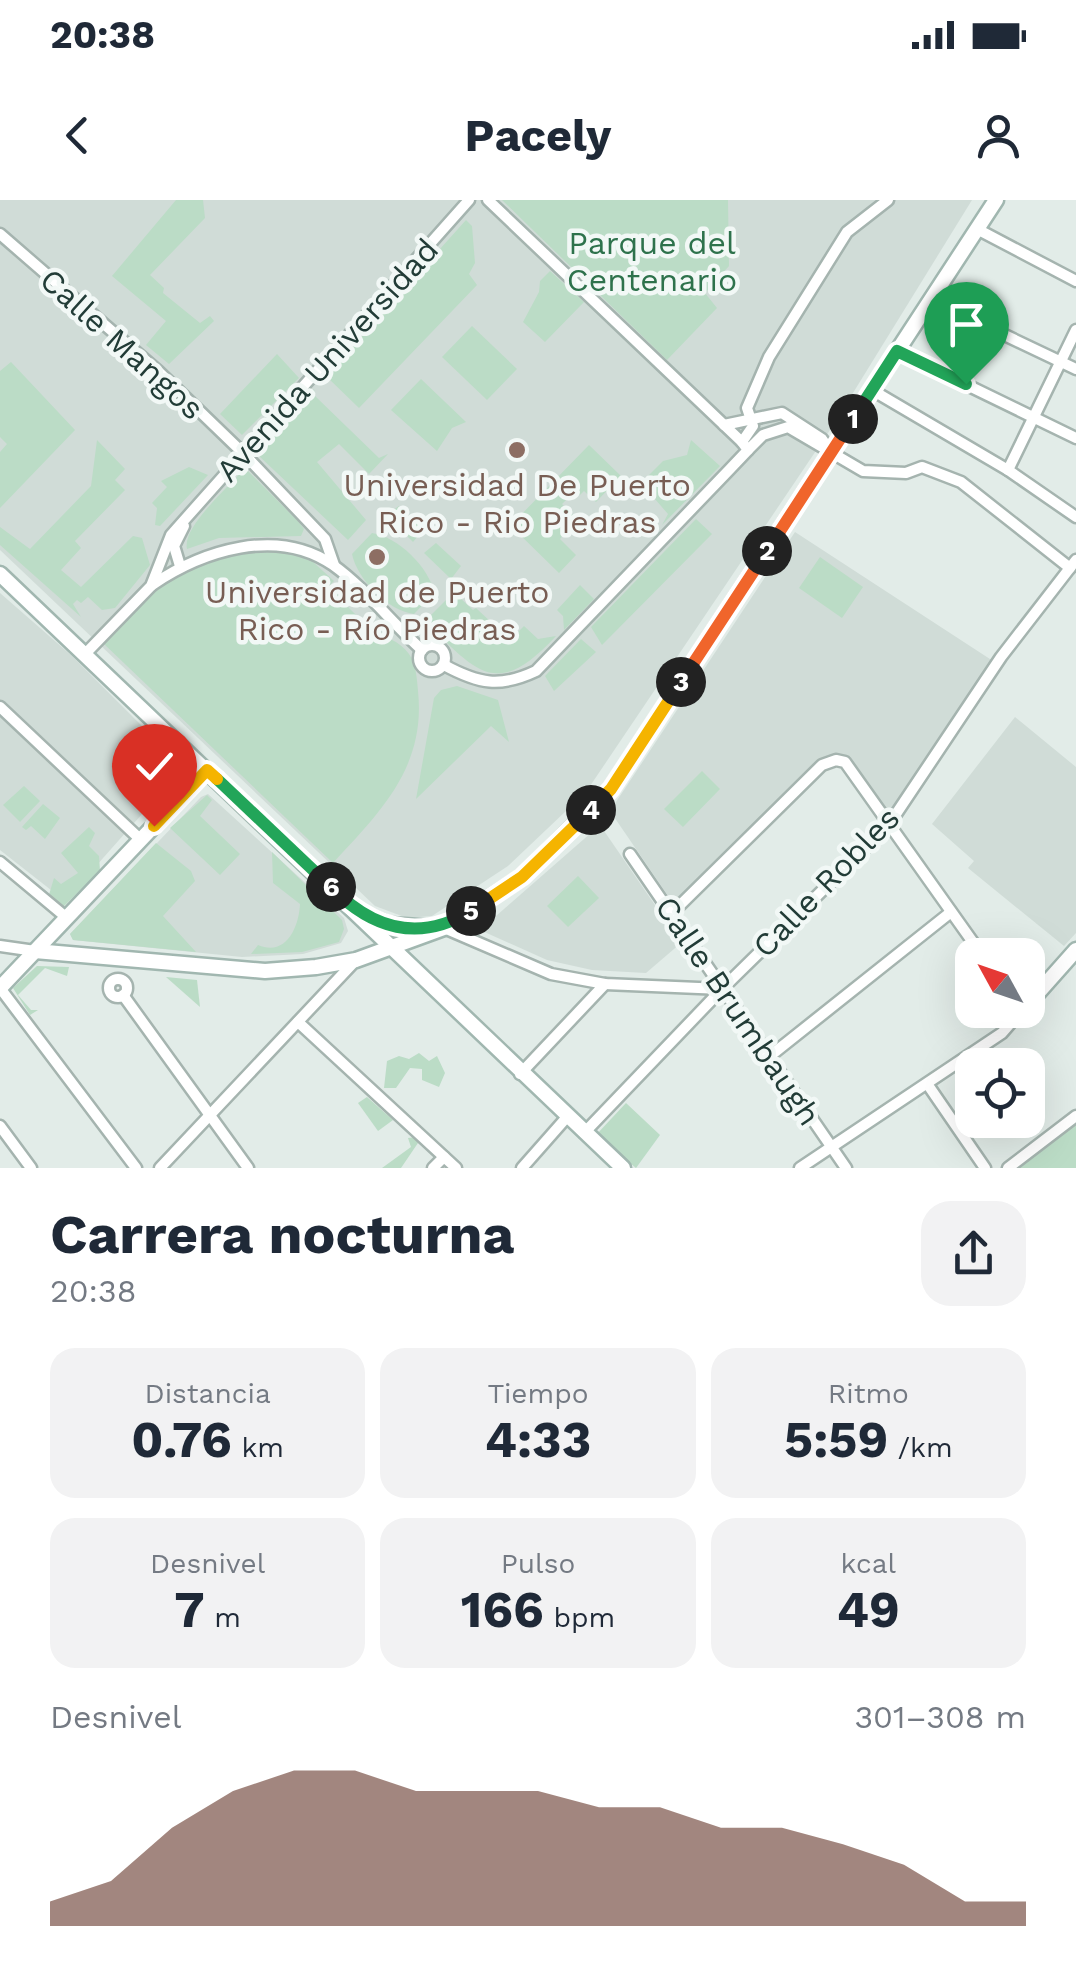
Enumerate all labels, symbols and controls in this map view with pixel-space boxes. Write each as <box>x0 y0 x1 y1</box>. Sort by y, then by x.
text: 20:38 <box>50 13 155 57</box>
icon: back <box>50 108 105 163</box>
icon: person <box>971 108 1026 163</box>
text: Pacely <box>465 109 611 162</box>
park label: Parque del Centenario <box>567 224 737 299</box>
street label: Avenida Universidad <box>208 231 446 489</box>
street label: Calle Mangos <box>32 261 212 427</box>
pin <box>924 282 1009 385</box>
icon: arrive <box>939 297 994 352</box>
pin: 1 <box>828 394 878 444</box>
text: 1 <box>847 402 859 435</box>
marker: Universidad De Puerto Rico - Rio Piedras <box>506 439 528 461</box>
place label: Universidad De Puerto Rico - Rio Piedras <box>343 466 691 541</box>
pin: 2 <box>742 526 792 576</box>
text: 2 <box>759 534 775 567</box>
marker: Universidad de Puerto Rico - Río Piedras <box>366 546 388 568</box>
place label: Universidad de Puerto Rico - Río Piedras <box>205 573 549 648</box>
pin: 3 <box>656 657 706 707</box>
text: 3 <box>673 665 689 698</box>
pin <box>112 724 197 827</box>
icon: check <box>127 739 182 794</box>
pin: 4 <box>566 785 616 835</box>
text: 4 <box>582 793 600 826</box>
street label: Calle Robles <box>745 799 907 965</box>
pin: 6 <box>306 862 356 912</box>
text: 6 <box>322 870 340 903</box>
pin: 5 <box>446 886 496 936</box>
street label: Calle Brumbaugh <box>647 889 829 1133</box>
text: 5 <box>463 894 479 927</box>
north arrow <box>955 938 1045 1028</box>
map controls <box>955 938 1045 1138</box>
button: locate <box>955 1048 1045 1138</box>
button: share <box>921 1201 1026 1306</box>
text: Carrera nocturna <box>50 1202 514 1266</box>
text: 20:38 <box>50 1272 136 1310</box>
text: Distancia <box>145 1377 271 1410</box>
text: Tiempo <box>487 1377 589 1410</box>
text: Ritmo <box>828 1377 909 1410</box>
text: 0.76 <box>131 1410 232 1469</box>
text: 4:33 <box>485 1410 591 1469</box>
text: 5:59 <box>784 1410 888 1469</box>
text: km <box>232 1431 284 1464</box>
text: /km <box>888 1431 953 1464</box>
text: Desnivel <box>150 1547 265 1580</box>
text: Pulso <box>501 1547 575 1580</box>
text: kcal <box>841 1547 896 1580</box>
text: 7 <box>174 1580 205 1639</box>
text: 166 <box>461 1580 544 1639</box>
text: 49 <box>837 1580 900 1639</box>
text: m <box>205 1601 241 1634</box>
text: bpm <box>544 1601 615 1634</box>
text: Desnivel <box>50 1698 182 1736</box>
text: 301–308 m <box>854 1698 1026 1736</box>

